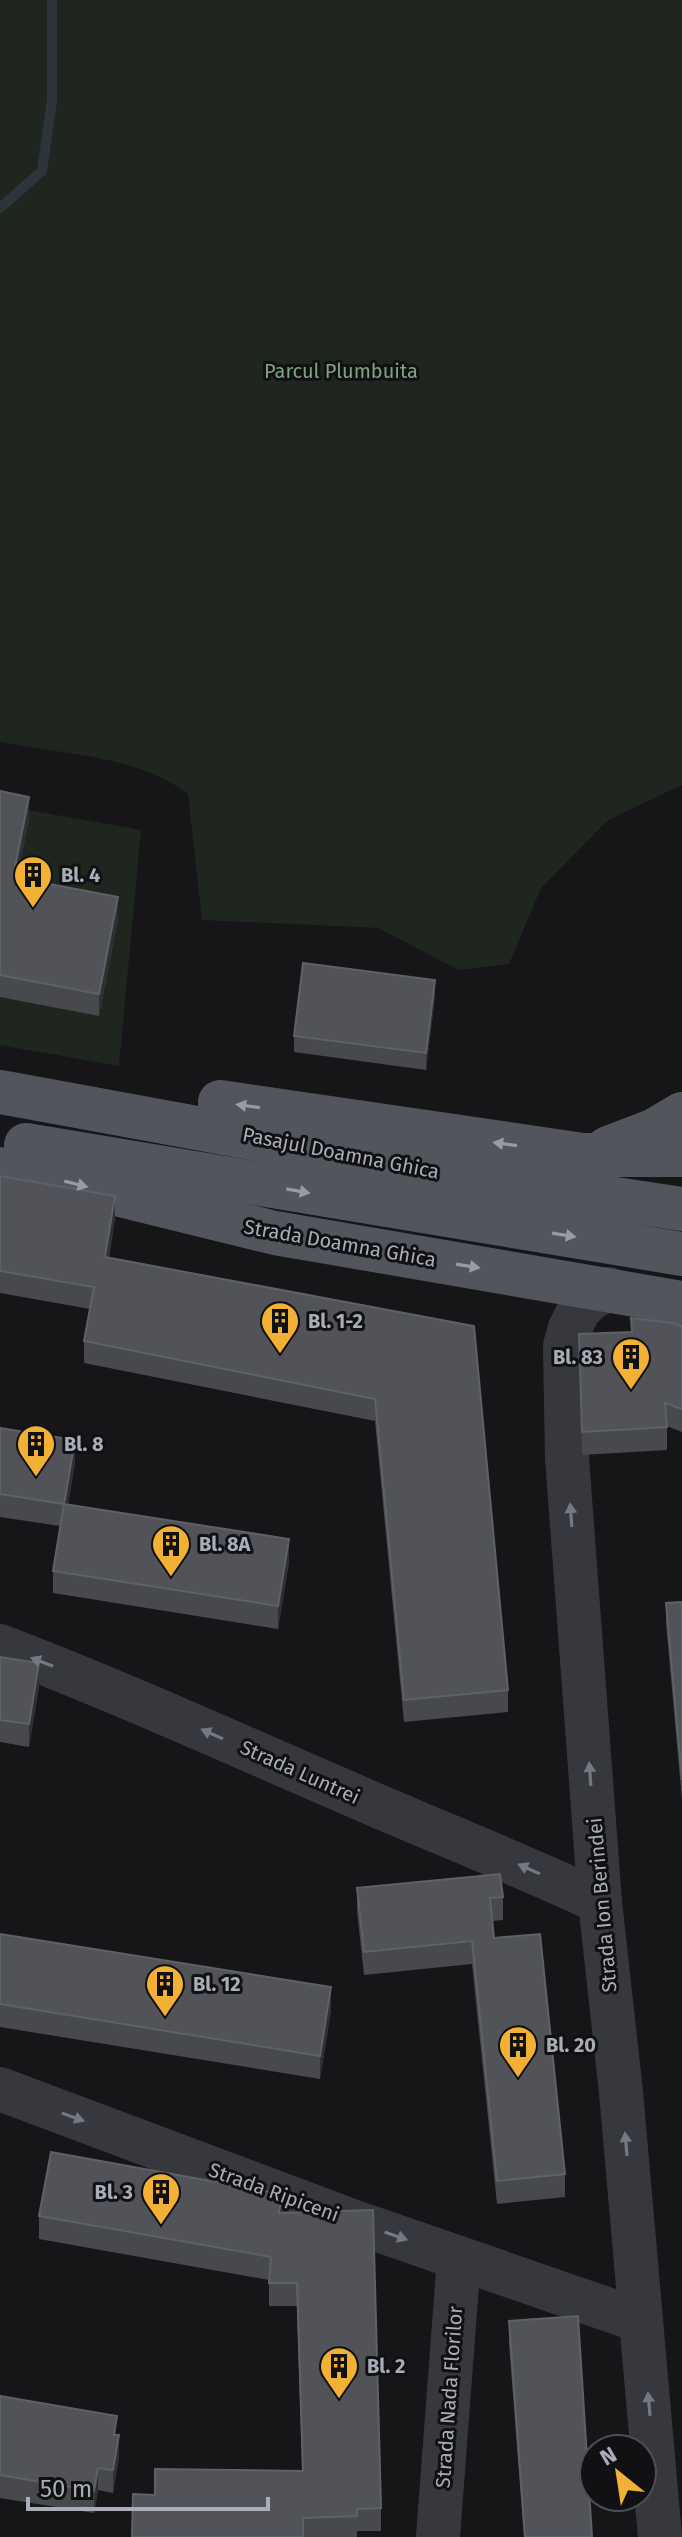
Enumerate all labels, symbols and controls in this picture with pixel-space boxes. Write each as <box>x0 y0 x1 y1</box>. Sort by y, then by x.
park label: Parcul Plumbuita <box>264 359 418 383</box>
building icon: Bl. 4 <box>12 854 54 909</box>
place label: Bl. 4 <box>61 863 100 887</box>
one-way arrow <box>235 1099 260 1112</box>
street label: Pasajul Doamna Ghica <box>241 1122 441 1184</box>
one-way arrow <box>492 1137 517 1150</box>
one-way arrow <box>64 1179 89 1191</box>
one-way arrow <box>285 1185 310 1198</box>
street label: Strada Doamna Ghica <box>242 1214 438 1272</box>
one-way arrow <box>552 1230 577 1242</box>
one-way arrow <box>456 1260 481 1272</box>
building icon: Bl. 1-2 <box>259 1300 301 1355</box>
place label: Bl. 1-2 <box>308 1309 363 1333</box>
building icon: Bl. 83 <box>610 1336 652 1391</box>
place label: Bl. 83 <box>553 1345 603 1369</box>
building icon: Bl. 8 <box>15 1423 57 1478</box>
place label: Bl. 8 <box>64 1432 104 1456</box>
one-way arrow <box>564 1502 577 1527</box>
building icon: Bl. 8A <box>150 1523 192 1578</box>
place label: Bl. 8A <box>199 1532 252 1556</box>
one-way arrow <box>30 1655 54 1668</box>
one-way arrow <box>201 1728 224 1741</box>
street label: Strada Luntrei <box>237 1735 363 1809</box>
one-way arrow <box>583 1761 596 1786</box>
street label: Strada Ion Berindei <box>582 1817 622 1993</box>
one-way arrow <box>517 1862 541 1875</box>
building icon: Bl. 12 <box>144 1963 186 2018</box>
place label: Bl. 12 <box>193 1972 241 1996</box>
building icon: Bl. 20 <box>497 2024 539 2079</box>
place label: Bl. 20 <box>546 2033 596 2057</box>
one-way arrow <box>61 2111 85 2124</box>
one-way arrow <box>619 2132 632 2157</box>
street label: Strada Ripiceni <box>206 2157 342 2227</box>
building icon: Bl. 3 <box>140 2171 182 2226</box>
place label: Bl. 3 <box>95 2180 133 2204</box>
one-way arrow <box>384 2230 408 2242</box>
street label: Strada Nada Florilor <box>431 2305 467 2489</box>
building icon: Bl. 2 <box>318 2345 360 2400</box>
place label: Bl. 2 <box>367 2354 405 2378</box>
one-way arrow <box>642 2391 655 2416</box>
north arrow <box>578 2433 658 2513</box>
text: N <box>595 2441 621 2471</box>
scale bar <box>28 2461 268 2511</box>
text: 50 m <box>40 2475 92 2503</box>

